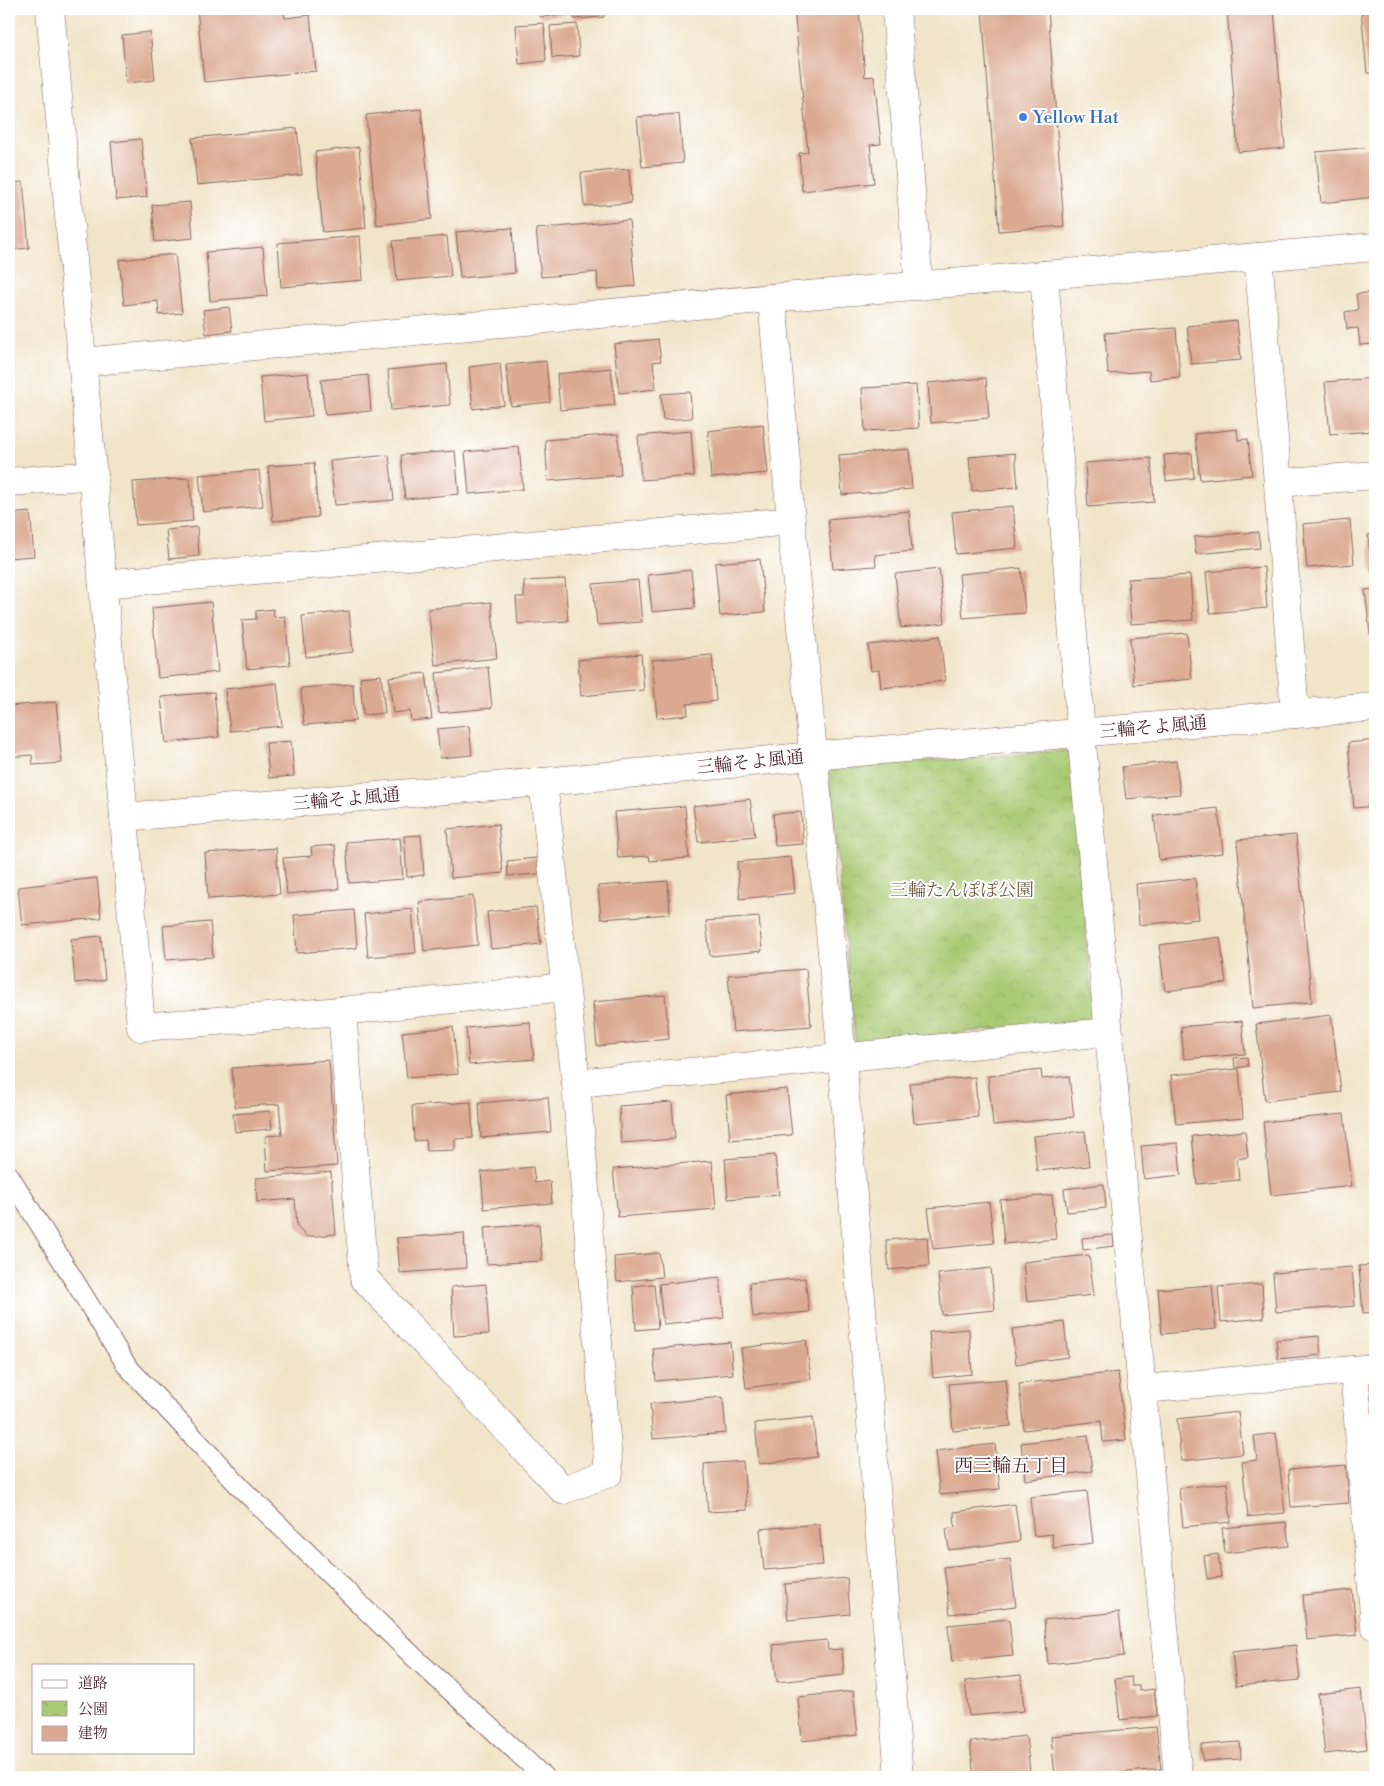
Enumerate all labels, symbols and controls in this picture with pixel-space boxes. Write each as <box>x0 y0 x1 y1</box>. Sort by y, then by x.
place label: Yellow Hat <box>1032 106 1120 129</box>
marker: Yellow Hat <box>1017 111 1029 123</box>
street label: 三輪そよ風通 <box>1098 711 1208 744</box>
street label: 三輪そよ風通 <box>695 745 805 780</box>
street label: 三輪そよ風通 <box>291 783 401 816</box>
park label: 三輪たんぽぽ公園 <box>890 879 1034 902</box>
district label: 西三輪五丁目 <box>954 1454 1068 1478</box>
legend <box>32 1664 195 1754</box>
text: 道路 <box>78 1674 108 1693</box>
text: 公園 <box>78 1700 108 1719</box>
text: 建物 <box>78 1724 108 1743</box>

